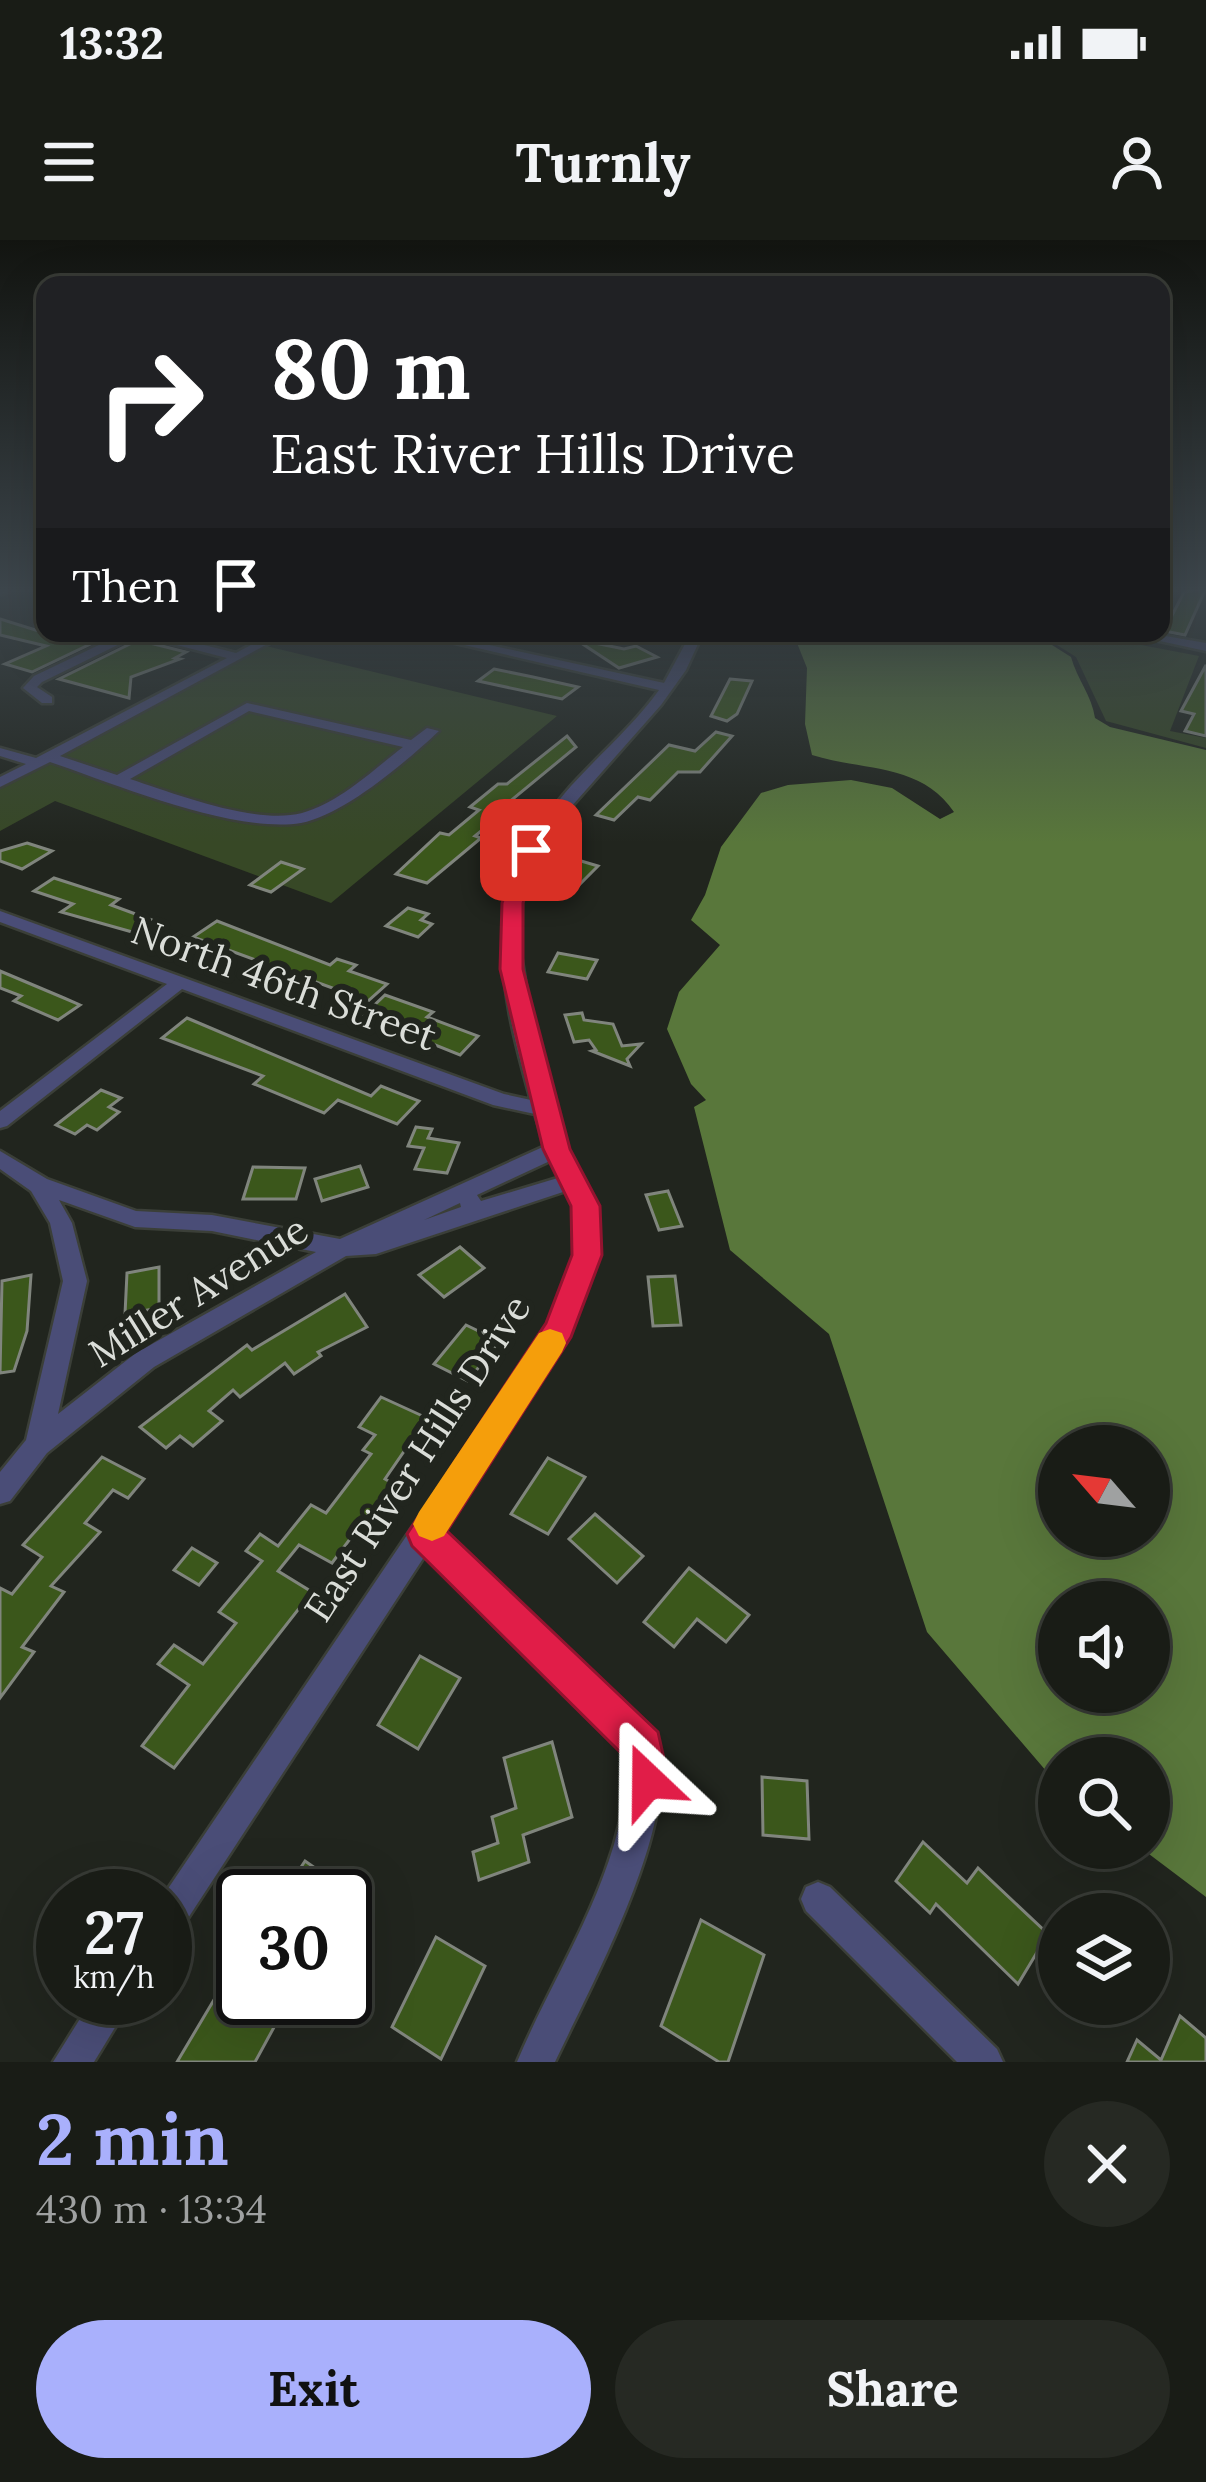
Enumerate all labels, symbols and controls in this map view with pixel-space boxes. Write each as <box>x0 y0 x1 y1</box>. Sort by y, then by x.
text: 13:32 <box>60 14 164 71</box>
text: Turnly <box>515 128 691 197</box>
icon: menu <box>36 129 102 195</box>
icon: person <box>1104 129 1170 195</box>
text: 80 m <box>270 314 471 422</box>
icon: right <box>72 324 228 480</box>
text: East River Hills Drive <box>270 419 795 488</box>
icon: arrive <box>203 552 269 618</box>
text: Then <box>72 557 179 614</box>
pin <box>480 799 582 901</box>
icon: arrive <box>498 817 564 883</box>
street label: North 46th Street <box>125 905 443 1061</box>
street label: Miller Avenue <box>79 1204 317 1378</box>
street label: East River Hills Drive <box>293 1285 541 1631</box>
north arrow <box>1038 1425 1170 1557</box>
map controls <box>1038 1425 1170 2025</box>
button: sound <box>1038 1581 1170 1713</box>
position arrow <box>585 1718 711 1844</box>
button: search <box>1038 1737 1170 1869</box>
speed limit sign: 30 <box>216 1869 372 2025</box>
button: layers <box>1038 1893 1170 2025</box>
text: 27 <box>84 1894 144 1970</box>
text: km/h <box>73 1958 155 1996</box>
text: 2 min <box>36 2093 229 2185</box>
button: close <box>1044 2101 1170 2227</box>
text: 430 m · 13:34 <box>36 2184 267 2234</box>
button: Exit <box>36 2320 591 2458</box>
button: Share <box>615 2320 1170 2458</box>

